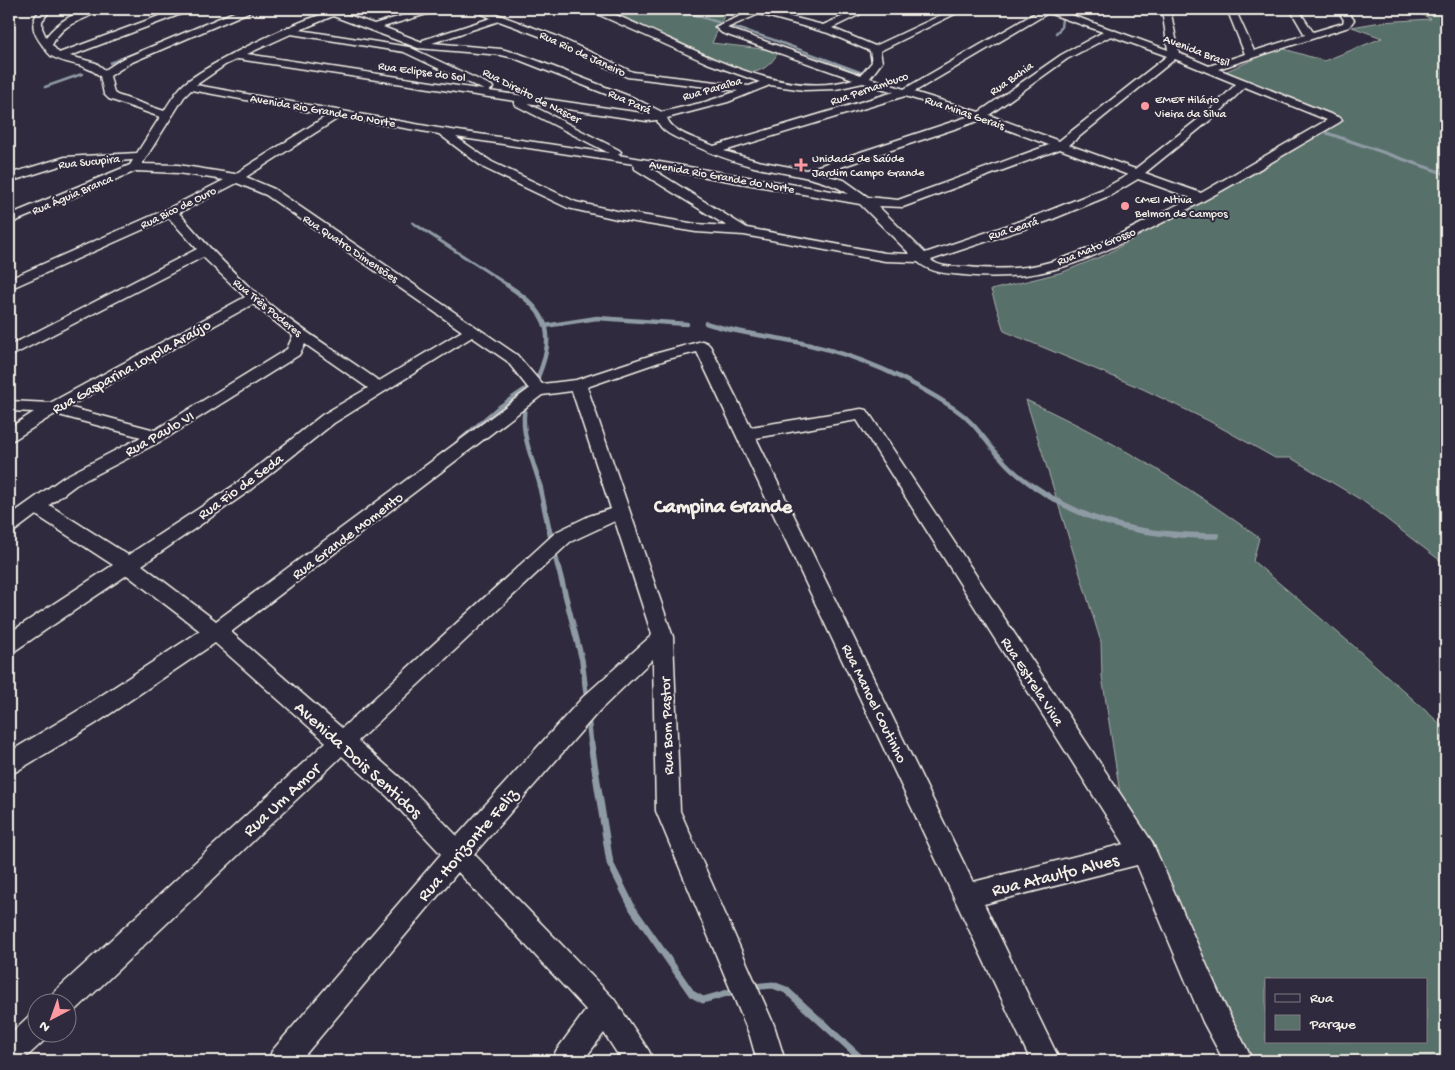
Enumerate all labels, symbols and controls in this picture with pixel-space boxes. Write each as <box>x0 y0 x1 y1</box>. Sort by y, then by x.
street label: Rua Rio de Janeiro <box>537 29 627 81</box>
street label: Avenida Brasil <box>1161 33 1232 71</box>
street label: Rua Bahia <box>988 59 1037 100</box>
street label: Rua Eclipse do Sol <box>377 60 467 86</box>
street label: Rua Direito de Nascer <box>480 66 584 128</box>
street label: Rua Pernambuco <box>829 70 911 110</box>
street label: Rua Paraíba <box>681 75 744 105</box>
street label: Rua Pará <box>605 87 653 119</box>
street label: Avenida Rio Grande do Norte <box>249 92 397 132</box>
street label: Rua Minas Gerais <box>923 94 1007 134</box>
place label: EMEF Hilário Vieira da Silva <box>1154 94 1226 122</box>
marker: EMEF Hilário Vieira da Silva <box>1139 100 1151 112</box>
street label: Rua Sucupira <box>58 153 121 173</box>
place label: Unidade de Saúde Jardim Campo Grande <box>812 153 925 181</box>
street label: Avenida Rio Grande do Norte <box>648 158 796 198</box>
marker: Unidade de Saúde Jardim Campo Grande <box>794 158 808 172</box>
street label: Rua Águia Branca <box>30 172 116 219</box>
street label: Rua Bico de Ouro <box>139 184 219 233</box>
place label: CMEI Altiva Belmon de Campos <box>1134 194 1228 222</box>
marker: CMEI Altiva Belmon de Campos <box>1119 200 1131 212</box>
street label: Rua Quatro Dimensões <box>300 213 401 287</box>
street label: Rua Ceará <box>987 215 1041 245</box>
street label: Rua Mato Grosso <box>1055 226 1138 270</box>
street label: Rua Três Poderes <box>229 276 304 341</box>
street label: Rua Gasparina Loyola Araújo <box>49 316 215 419</box>
street label: Rua Paulo VI <box>122 408 198 462</box>
street label: Rua Fio de Seda <box>195 450 288 525</box>
street label: Rua Grande Momento <box>289 489 408 584</box>
district label: Campina Grande <box>653 497 793 520</box>
street label: Rua Estrela Viva <box>996 634 1067 731</box>
street label: Rua Manoel Coutinho <box>837 641 910 767</box>
street label: Rua Bom Pastor <box>657 675 679 775</box>
street label: Avenida Dois Sentidos <box>289 698 427 825</box>
street label: Rua Um Amor <box>239 758 327 842</box>
street label: Rua Horizonte Feliz <box>414 784 524 907</box>
street label: Rua Ataulfo Alves <box>990 850 1123 902</box>
legend <box>1265 978 1428 1042</box>
text: Rua <box>1310 990 1334 1008</box>
north arrow <box>28 992 78 1042</box>
text: Parque <box>1309 1016 1356 1034</box>
text: N <box>36 1017 54 1035</box>

